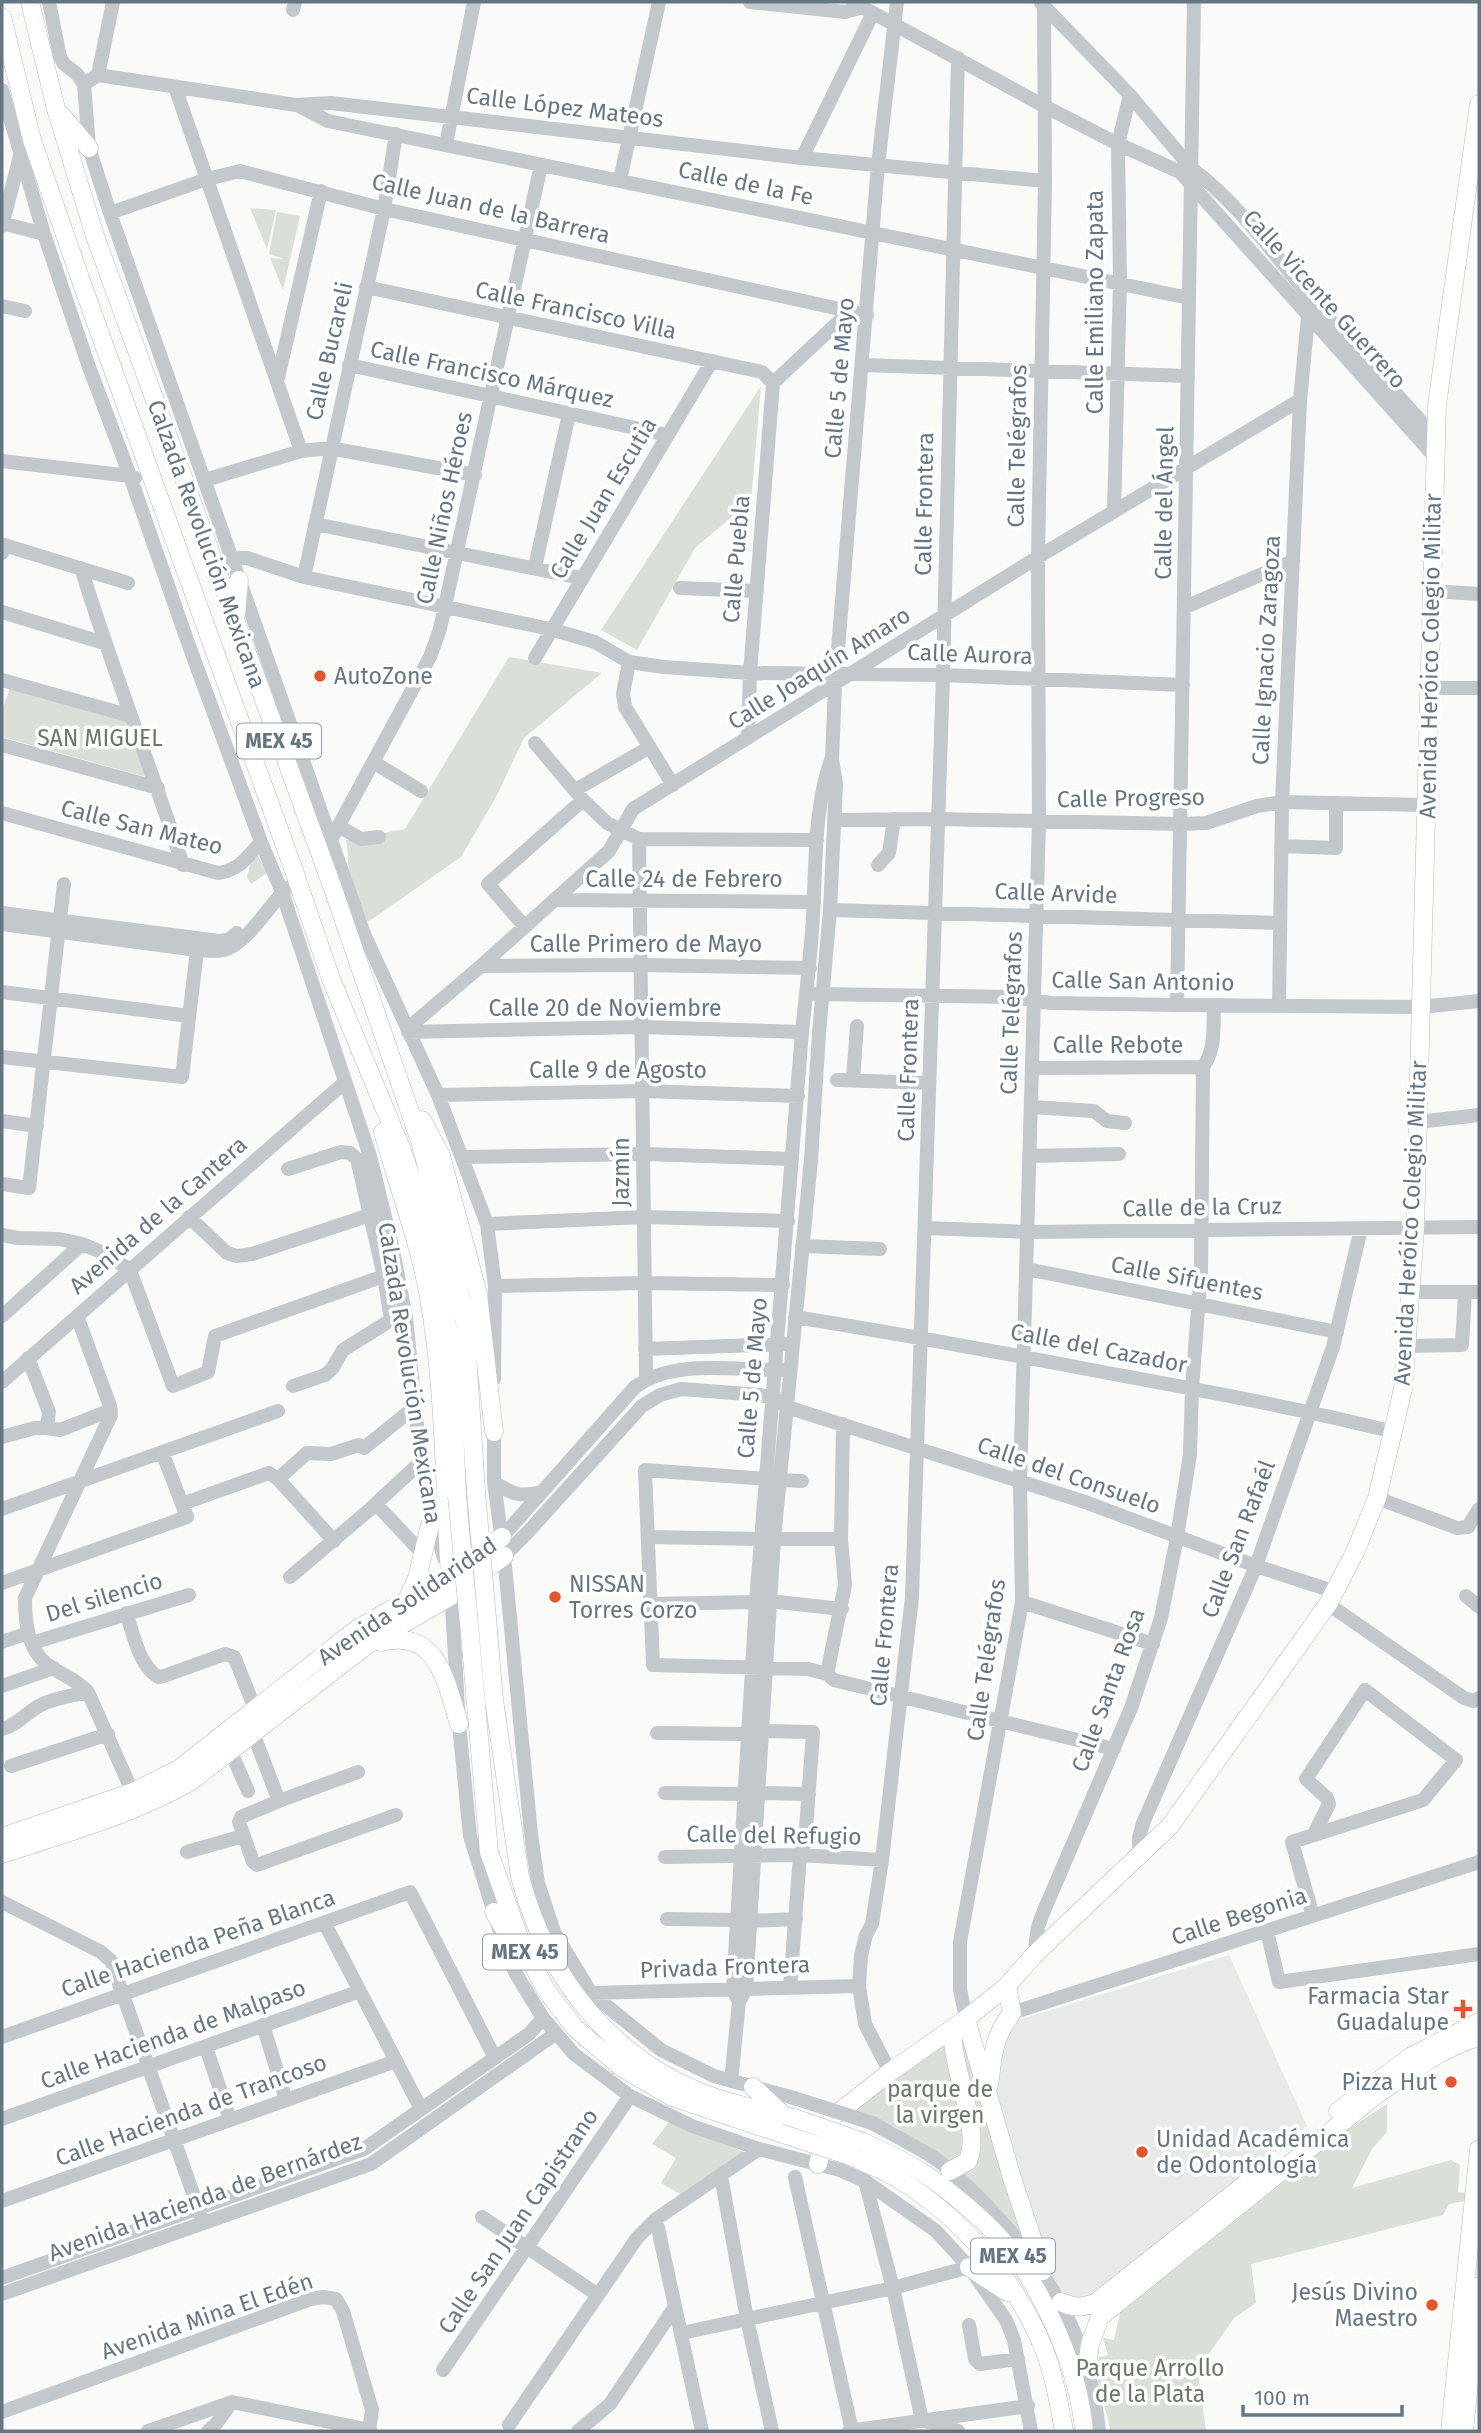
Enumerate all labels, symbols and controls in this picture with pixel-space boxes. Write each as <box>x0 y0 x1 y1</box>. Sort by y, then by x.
street label: Calle López Mateos <box>465 81 665 133</box>
street label: Calle de la Fe <box>676 155 816 211</box>
street label: Calle Juan de la Barrera <box>369 167 613 249</box>
street label: Calle Emiliano Zapata <box>1081 190 1109 414</box>
street label: Calle Vicente Guerrero <box>1237 204 1413 394</box>
street label: Calle Francisco Villa <box>473 275 679 345</box>
street label: Calle Bucareli <box>299 279 359 423</box>
street label: Calle 5 de Mayo <box>818 296 860 460</box>
street label: Calle Francisco Márquez <box>368 335 616 413</box>
street label: Calle Telégrafos <box>1002 364 1032 528</box>
street label: Calzada Revolución Mexicana <box>142 396 272 692</box>
street label: Calle Niños Héroes <box>410 409 478 607</box>
street label: Calle Juan Escutia <box>544 412 662 584</box>
street label: Calle del Ángel <box>1148 426 1179 580</box>
street label: Calle Frontera <box>909 432 939 576</box>
street label: Avenida Heróico Colegio Militar <box>1413 493 1447 819</box>
street label: Calle Puebla <box>716 494 756 624</box>
street label: Calle Ignacio Zaragoza <box>1246 534 1286 766</box>
street label: Calle Joaquín Amaro <box>723 601 915 735</box>
street label: Calle Aurora <box>907 638 1033 670</box>
place label: AutoZone <box>334 662 433 690</box>
marker: AutoZone <box>312 668 328 684</box>
park label: SAN MIGUEL <box>37 724 163 752</box>
road number: MEX 45 <box>237 724 321 758</box>
street label: Calle Progreso <box>1057 783 1205 813</box>
street label: Calle San Mateo <box>58 793 226 861</box>
street label: Calle 24 de Febrero <box>585 865 783 893</box>
street label: Calle Arvide <box>994 877 1118 909</box>
street label: Calle Primero de Mayo <box>530 930 762 958</box>
street label: Calle Telégrafos <box>994 931 1028 1095</box>
street label: Calle San Antonio <box>1051 965 1235 997</box>
street label: Calle 20 de Noviembre <box>488 994 722 1022</box>
street label: Calle Frontera <box>892 998 924 1142</box>
street label: Calle Rebote <box>1053 1031 1183 1059</box>
street label: Calle 9 de Agosto <box>529 1056 707 1084</box>
street label: Avenida Heróico Colegio Militar <box>1387 1060 1433 1386</box>
street label: Avenida de la Cantera <box>63 1130 253 1300</box>
street label: Jazmín <box>607 1137 635 1207</box>
street label: Calle de la Cruz <box>1122 1192 1282 1222</box>
street label: Calzada Revolución Mexicana <box>372 1220 448 1526</box>
street label: Calle Sifuentes <box>1109 1250 1265 1306</box>
street label: Calle 5 de Mayo <box>731 1296 773 1460</box>
street label: Calle del Cazador <box>1008 1317 1190 1379</box>
street label: Calle del Consuelo <box>974 1430 1164 1520</box>
street label: Calle San Rafaél <box>1195 1456 1281 1622</box>
street label: Avenida Solidaridad <box>312 1531 502 1671</box>
street label: Calle Frontera <box>864 1562 904 1708</box>
street label: Del silencio <box>42 1566 166 1628</box>
place label: NISSAN Torres Corzo <box>569 1570 697 1624</box>
street label: Calle Telégrafos <box>961 1577 1011 1743</box>
marker: NISSAN Torres Corzo <box>547 1589 563 1605</box>
street label: Calle Santa Rosa <box>1065 1604 1151 1776</box>
street label: Calle del Refugio <box>686 1819 862 1851</box>
street label: Calle Begonia <box>1168 1881 1310 1951</box>
street label: Calle Hacienda Peña Blanca <box>57 1883 339 2003</box>
road number: MEX 45 <box>483 1934 567 1969</box>
street label: Privada Frontera <box>639 1950 811 1984</box>
street label: Calle Hacienda de Malpaso <box>37 1973 309 2095</box>
place label: Farmacia Star Guadalupe <box>1307 1982 1449 2036</box>
marker: Farmacia Star Guadalupe <box>1455 2001 1471 2017</box>
street label: Calle Hacienda de Trancoso <box>51 2048 331 2172</box>
place label: Pizza Hut <box>1341 2068 1438 2096</box>
marker: Pizza Hut <box>1443 2074 1459 2090</box>
park label: parque de la virgen <box>887 2075 993 2129</box>
street label: Calle San Juan Capistrano <box>432 2103 604 2339</box>
place label: Unidad Académica de Odontología <box>1156 2125 1350 2179</box>
street label: Avenida Hacienda de Bernárdez <box>44 2127 366 2267</box>
marker: Unidad Académica de Odontología <box>1134 2144 1150 2160</box>
road number: MEX 45 <box>971 2238 1055 2274</box>
street label: Avenida Mina El Edén <box>97 2267 317 2365</box>
place label: Jesús Divino Maestro <box>1291 2278 1418 2332</box>
marker: Jesús Divino Maestro <box>1424 2297 1440 2313</box>
park label: Parque Arrollo de la Plata <box>1075 2354 1225 2408</box>
scale bar <box>1243 2374 1402 2418</box>
text: 100 m <box>1254 2385 1310 2411</box>

